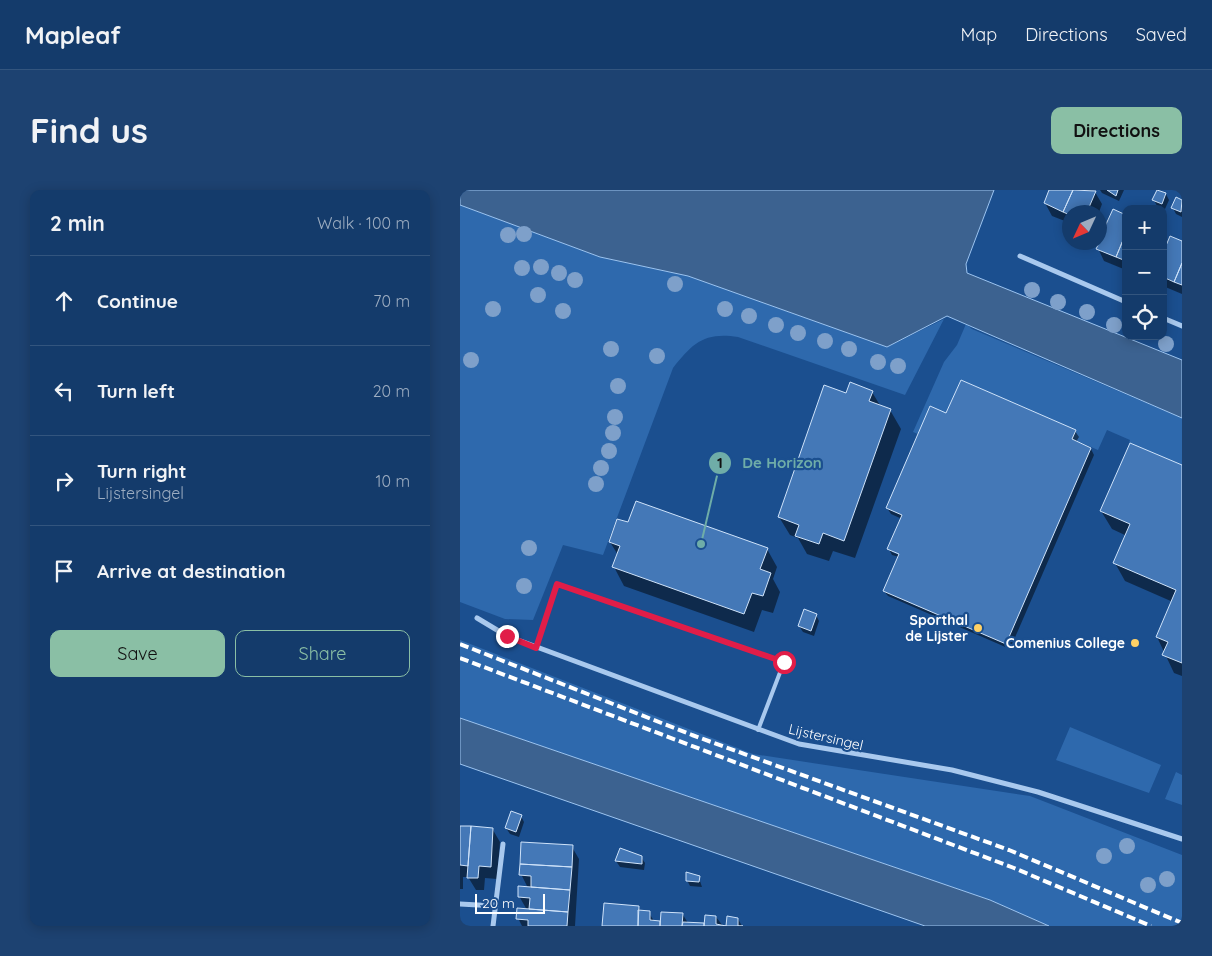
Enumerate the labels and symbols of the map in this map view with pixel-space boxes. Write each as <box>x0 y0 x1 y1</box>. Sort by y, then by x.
north arrow <box>1062 205 1107 250</box>
callout: De Horizon <box>707 448 832 478</box>
text: 1 <box>717 453 723 472</box>
text: De Horizon <box>742 453 822 472</box>
place label: Sporthal de Lijster <box>905 611 968 645</box>
marker: Sporthal de Lijster <box>972 622 984 634</box>
route end <box>496 625 519 648</box>
place label: Comenius College <box>1006 634 1125 652</box>
marker: Comenius College <box>1129 637 1141 649</box>
route start <box>773 651 796 674</box>
street label: Lijstersingel <box>787 720 865 754</box>
scale bar <box>475 891 545 914</box>

